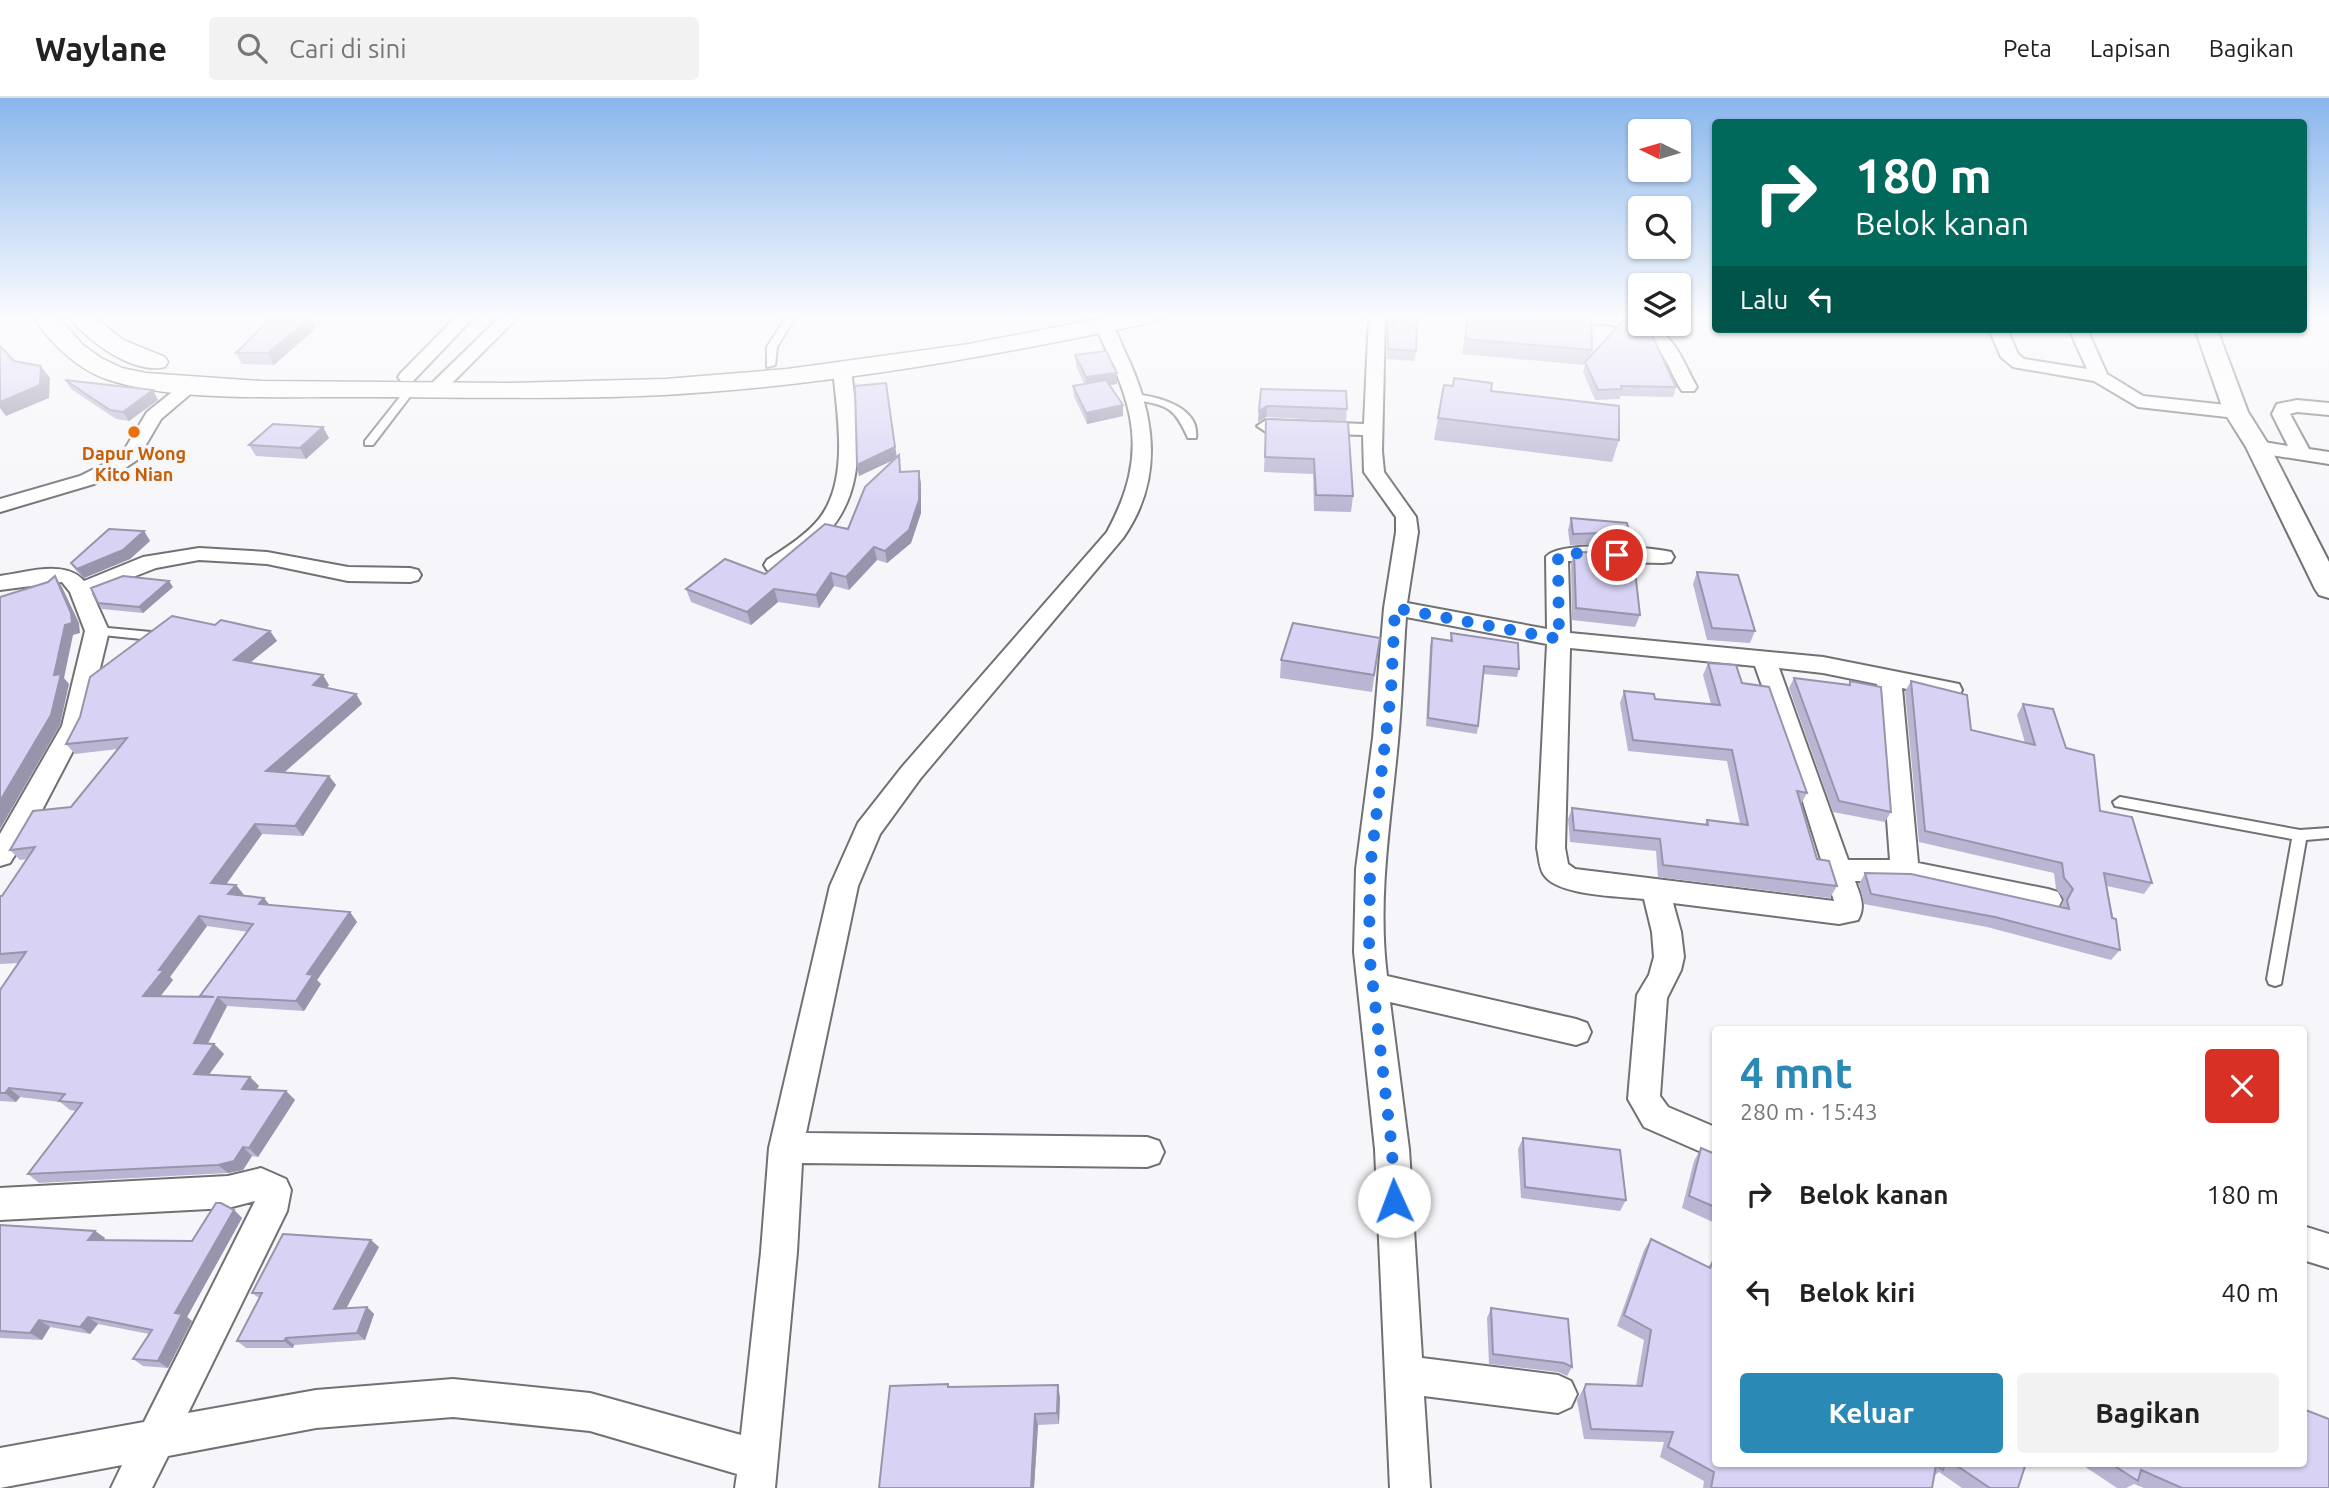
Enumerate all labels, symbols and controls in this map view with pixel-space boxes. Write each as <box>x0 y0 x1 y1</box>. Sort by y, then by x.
search box <box>209 17 699 80</box>
icon: search <box>233 29 271 67</box>
text: Waylane <box>35 30 167 67</box>
text: Cari di sini <box>289 34 407 63</box>
text: Peta <box>2003 35 2052 62</box>
text: Lapisan <box>2090 35 2171 62</box>
text: Bagikan <box>2209 35 2294 62</box>
north arrow <box>1628 119 1690 182</box>
map controls <box>1628 119 1691 336</box>
icon: right <box>1740 147 1831 238</box>
text: 180 m <box>1855 147 1992 202</box>
button: search <box>1628 196 1691 259</box>
text: Belok kanan <box>1855 205 2029 241</box>
button: layers <box>1628 273 1691 336</box>
icon: left <box>1802 280 1840 318</box>
text: Lalu <box>1740 285 1788 314</box>
marker: Dapur Wong Kito Nian <box>126 424 142 440</box>
place label: Dapur Wong Kito Nian <box>82 443 186 484</box>
pin <box>1587 525 1647 585</box>
icon: arrive <box>1598 536 1636 574</box>
text: 4 mnt <box>1740 1049 1853 1096</box>
button: close <box>2205 1049 2279 1123</box>
text: 280 m · 15:43 <box>1740 1099 1878 1124</box>
position arrow <box>1357 1164 1431 1238</box>
icon: right <box>1740 1175 1778 1213</box>
text: Belok kanan <box>1799 1180 1949 1209</box>
text: 180 m <box>2207 1180 2279 1209</box>
icon: left <box>1740 1273 1778 1311</box>
text: Belok kiri <box>1799 1278 1915 1307</box>
text: 40 m <box>2221 1278 2279 1307</box>
button: Keluar <box>1740 1373 2003 1453</box>
button: Bagikan <box>2017 1373 2279 1453</box>

